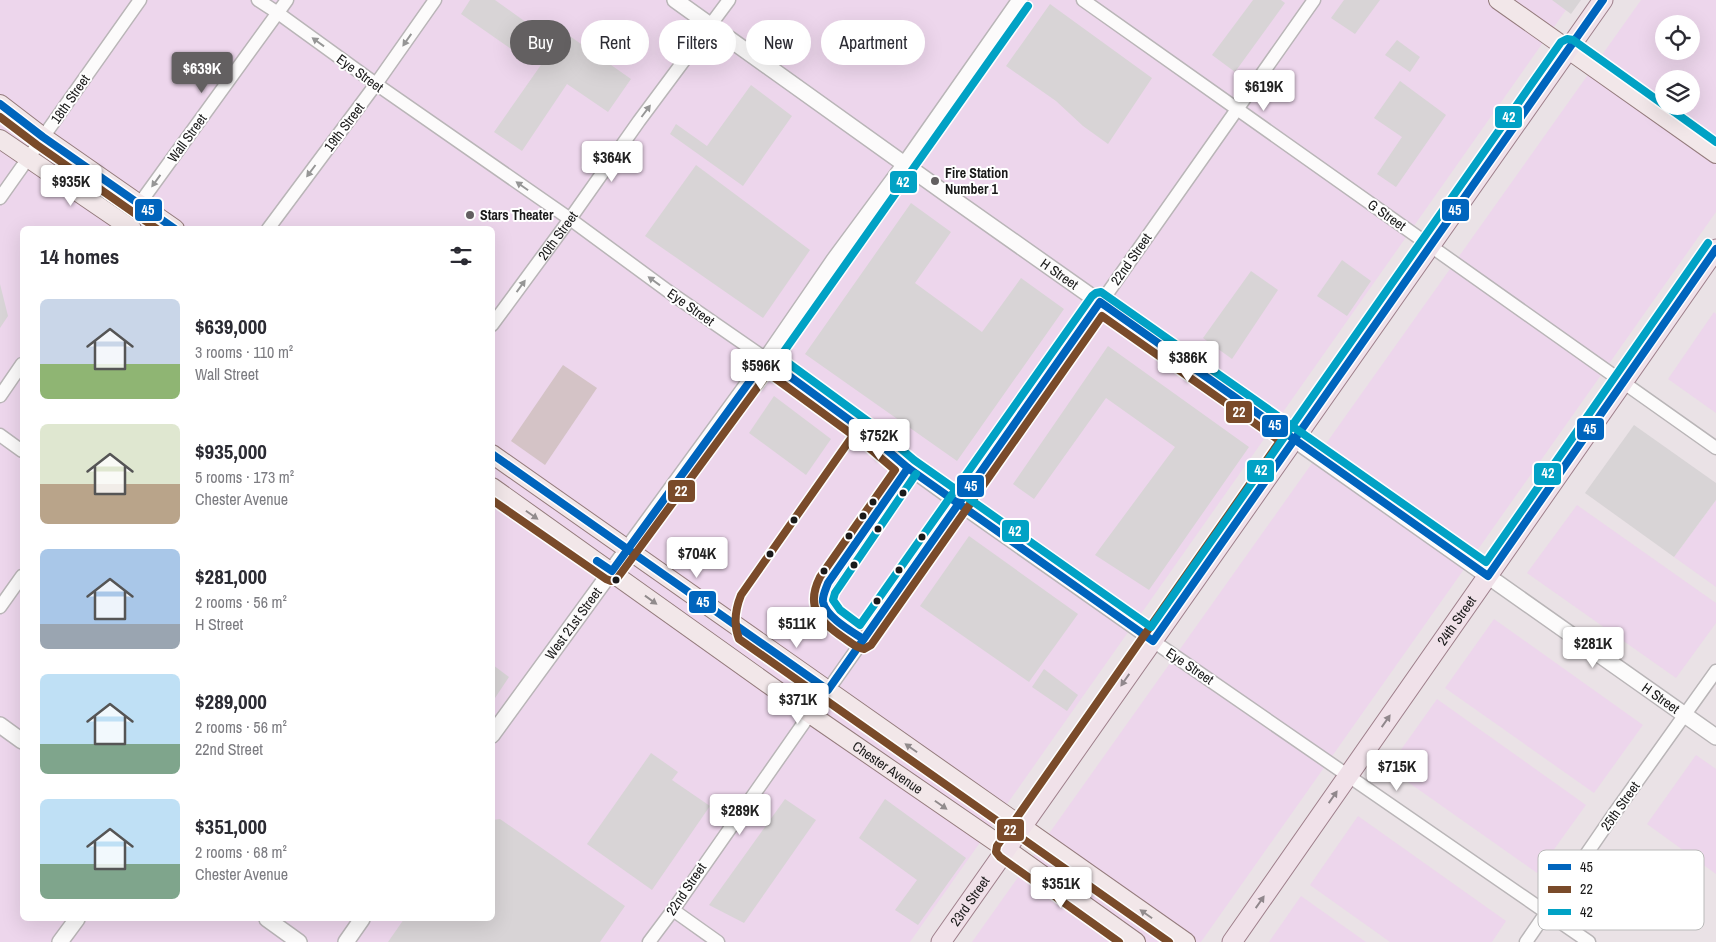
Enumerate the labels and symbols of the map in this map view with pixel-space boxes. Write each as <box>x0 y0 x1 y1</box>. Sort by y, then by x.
one-way arrow <box>402 33 412 47</box>
one-way arrow <box>311 37 325 47</box>
street label: Eye Street <box>333 50 387 96</box>
pin: $639K <box>167 52 237 94</box>
pin: $619K <box>1229 70 1299 112</box>
street label: 18th Street <box>47 71 93 127</box>
street label: 19th Street <box>320 99 368 155</box>
one-way arrow <box>641 104 651 118</box>
line badge: 42 <box>1494 105 1523 129</box>
text: 42 <box>1503 108 1515 126</box>
street label: Wall Street <box>163 110 211 166</box>
pin: $364K <box>577 140 647 183</box>
pin: $935K <box>36 164 106 207</box>
one-way arrow <box>306 164 316 178</box>
place label: Fire Station Number 1 <box>945 164 1008 198</box>
line badge: 42 <box>889 170 918 194</box>
text: 42 <box>897 173 909 191</box>
one-way arrow <box>151 174 161 188</box>
marker: Fire Station Number 1 <box>929 175 941 187</box>
one-way arrow <box>516 181 529 191</box>
street label: G Street <box>1364 195 1410 235</box>
line badge: 45 <box>134 198 163 222</box>
line badge: 45 <box>1441 198 1470 222</box>
text: 45 <box>142 201 155 219</box>
text: 45 <box>1449 201 1462 219</box>
place label: Stars Theater <box>480 206 554 224</box>
street label: 20th Street <box>534 208 582 264</box>
marker: Stars Theater <box>464 209 476 221</box>
street label: 22nd Street <box>1107 230 1155 288</box>
street label: H Street <box>1037 254 1082 293</box>
one-way arrow <box>647 276 661 286</box>
one-way arrow <box>516 279 526 293</box>
street label: Eye Street <box>664 284 718 330</box>
pin: $386K <box>1153 340 1223 383</box>
pin: $596K <box>726 348 796 391</box>
line badge: 22 <box>1225 400 1253 424</box>
text: 22 <box>1233 403 1245 421</box>
line badge: 45 <box>1261 414 1289 438</box>
text: 45 <box>1269 416 1282 434</box>
line badge: 45 <box>1576 417 1605 441</box>
pin: $752K <box>844 418 914 461</box>
text: 45 <box>1584 420 1597 438</box>
line badge: 42 <box>1246 459 1275 483</box>
text: 42 <box>1255 461 1267 479</box>
line badge: 42 <box>1533 462 1562 486</box>
text: 42 <box>1542 464 1554 482</box>
line badge: 45 <box>956 474 985 498</box>
text: 45 <box>965 477 978 495</box>
line badge: 22 <box>667 479 696 503</box>
text: 22 <box>675 482 687 500</box>
unlabelled marker <box>898 488 908 498</box>
unlabelled marker <box>868 497 878 507</box>
one-way arrow <box>525 510 539 520</box>
unlabelled marker <box>858 511 868 521</box>
unlabelled marker <box>789 515 799 525</box>
line badge: 42 <box>1001 519 1030 543</box>
text: 42 <box>1009 522 1021 540</box>
unlabelled marker <box>873 524 883 534</box>
unlabelled marker <box>844 531 854 541</box>
unlabelled marker <box>917 532 927 542</box>
pin: $704K <box>662 536 732 579</box>
unlabelled marker <box>765 549 775 559</box>
unlabelled marker <box>849 560 859 570</box>
unlabelled marker <box>894 565 904 575</box>
unlabelled marker <box>819 566 829 576</box>
unlabelled marker <box>611 575 621 585</box>
street label: West 21st Street <box>541 584 606 663</box>
line badge: 45 <box>688 590 717 614</box>
street label: 24th Street <box>1433 592 1480 649</box>
text: 45 <box>697 593 710 611</box>
one-way arrow <box>644 595 658 605</box>
unlabelled marker <box>872 596 882 606</box>
pin: $511K <box>762 606 832 649</box>
pin: $281K <box>1558 626 1628 669</box>
street label: Eye Street <box>1163 644 1217 688</box>
one-way arrow <box>1120 674 1130 687</box>
street label: H Street <box>1638 679 1683 718</box>
pin: $371K <box>763 682 833 725</box>
one-way arrow <box>1381 714 1391 728</box>
street label: Chester Avenue <box>849 737 926 798</box>
one-way arrow <box>904 743 917 753</box>
pin: $715K <box>1362 750 1432 792</box>
street label: 25th Street <box>1597 778 1643 834</box>
one-way arrow <box>1328 791 1338 804</box>
pin: $289K <box>705 794 775 836</box>
one-way arrow <box>934 800 948 810</box>
line badge: 22 <box>996 818 1025 842</box>
text: 22 <box>1004 821 1016 839</box>
legend <box>1538 850 1704 930</box>
text: 45 <box>1580 858 1593 876</box>
street label: 22nd Street <box>662 859 710 919</box>
pin: $351K <box>1026 866 1096 909</box>
street label: 23rd Street <box>946 873 993 930</box>
text: 22 <box>1580 880 1593 898</box>
one-way arrow <box>1255 895 1265 909</box>
text: 42 <box>1580 903 1593 921</box>
one-way arrow <box>1140 909 1153 919</box>

